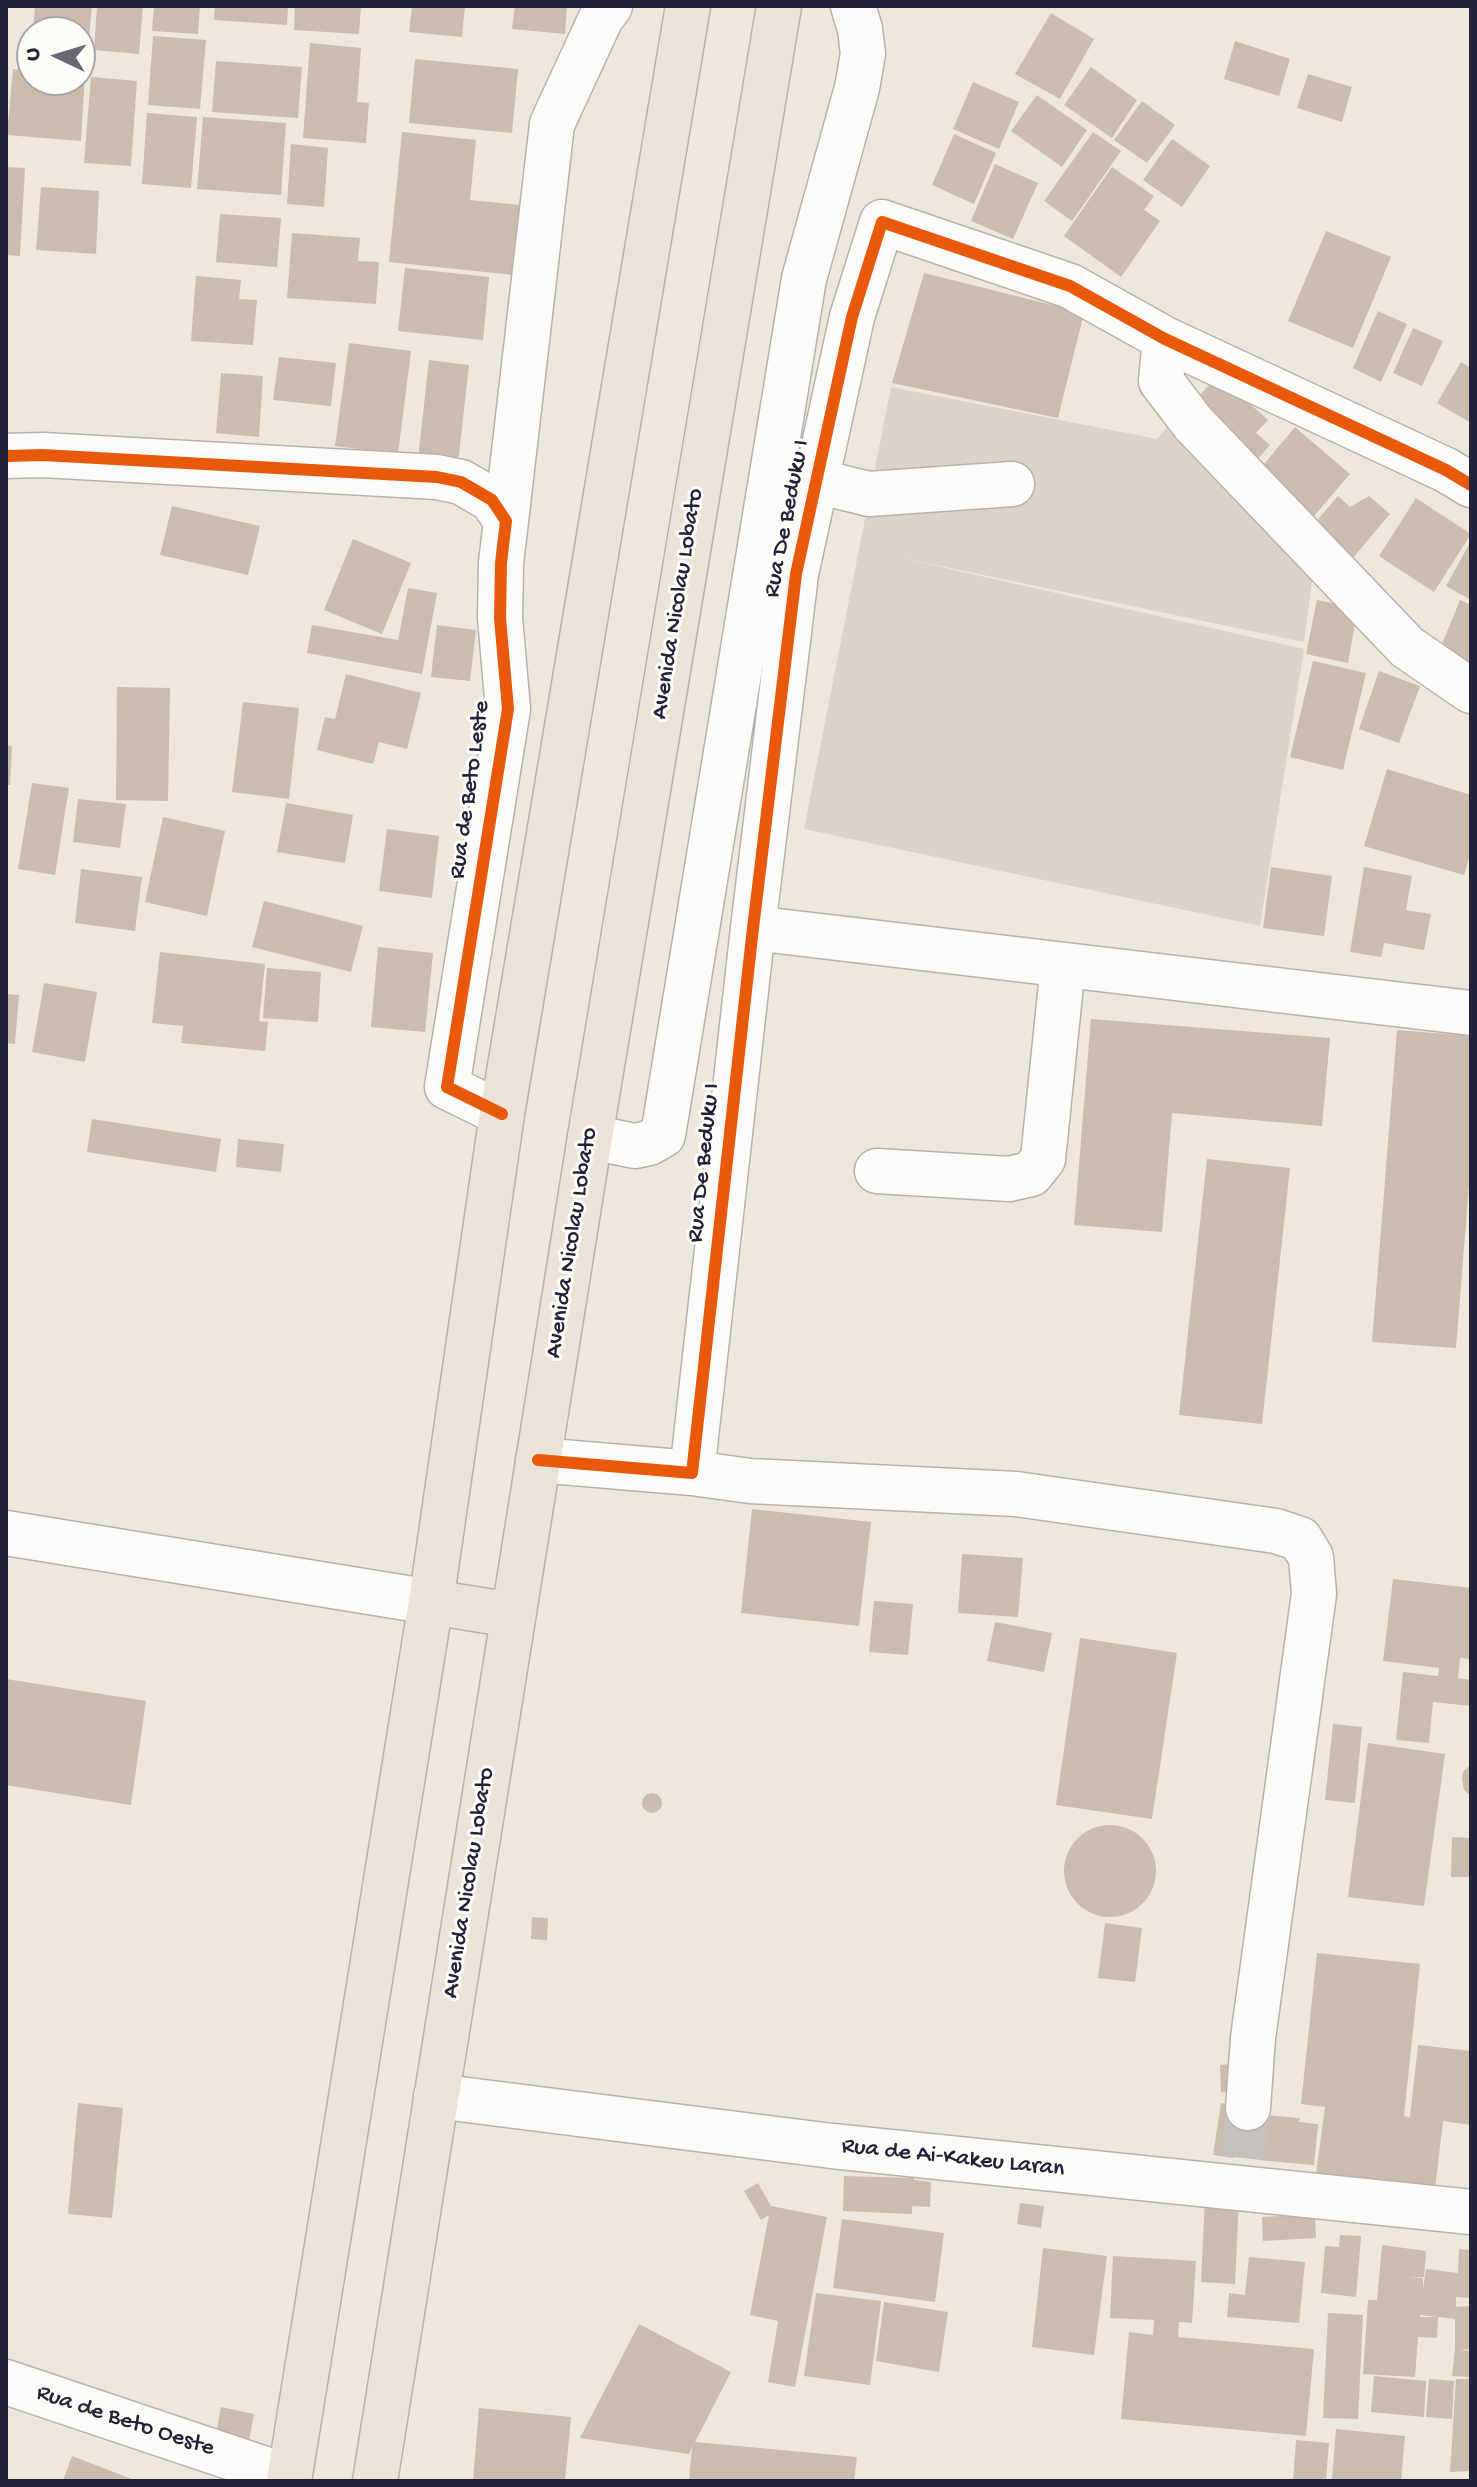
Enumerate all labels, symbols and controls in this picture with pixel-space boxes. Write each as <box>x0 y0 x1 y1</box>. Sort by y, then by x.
north arrow <box>16 16 96 96</box>
text: U <box>21 47 47 62</box>
street label: Rua De Beduku I <box>759 438 817 600</box>
street label: Avenida Nicolau Lobato <box>647 487 711 721</box>
street label: Rua de Beto Leste <box>444 699 498 881</box>
street label: Rua De Beduku I <box>682 1082 728 1244</box>
street label: Avenida Nicolau Lobato <box>541 1126 605 1360</box>
street label: Avenida Nicolau Lobato <box>438 1766 502 2000</box>
street label: Rua de Ai-Kakeu Laran <box>840 2133 1066 2185</box>
street label: Rua de Beto Oeste <box>32 2380 218 2464</box>

